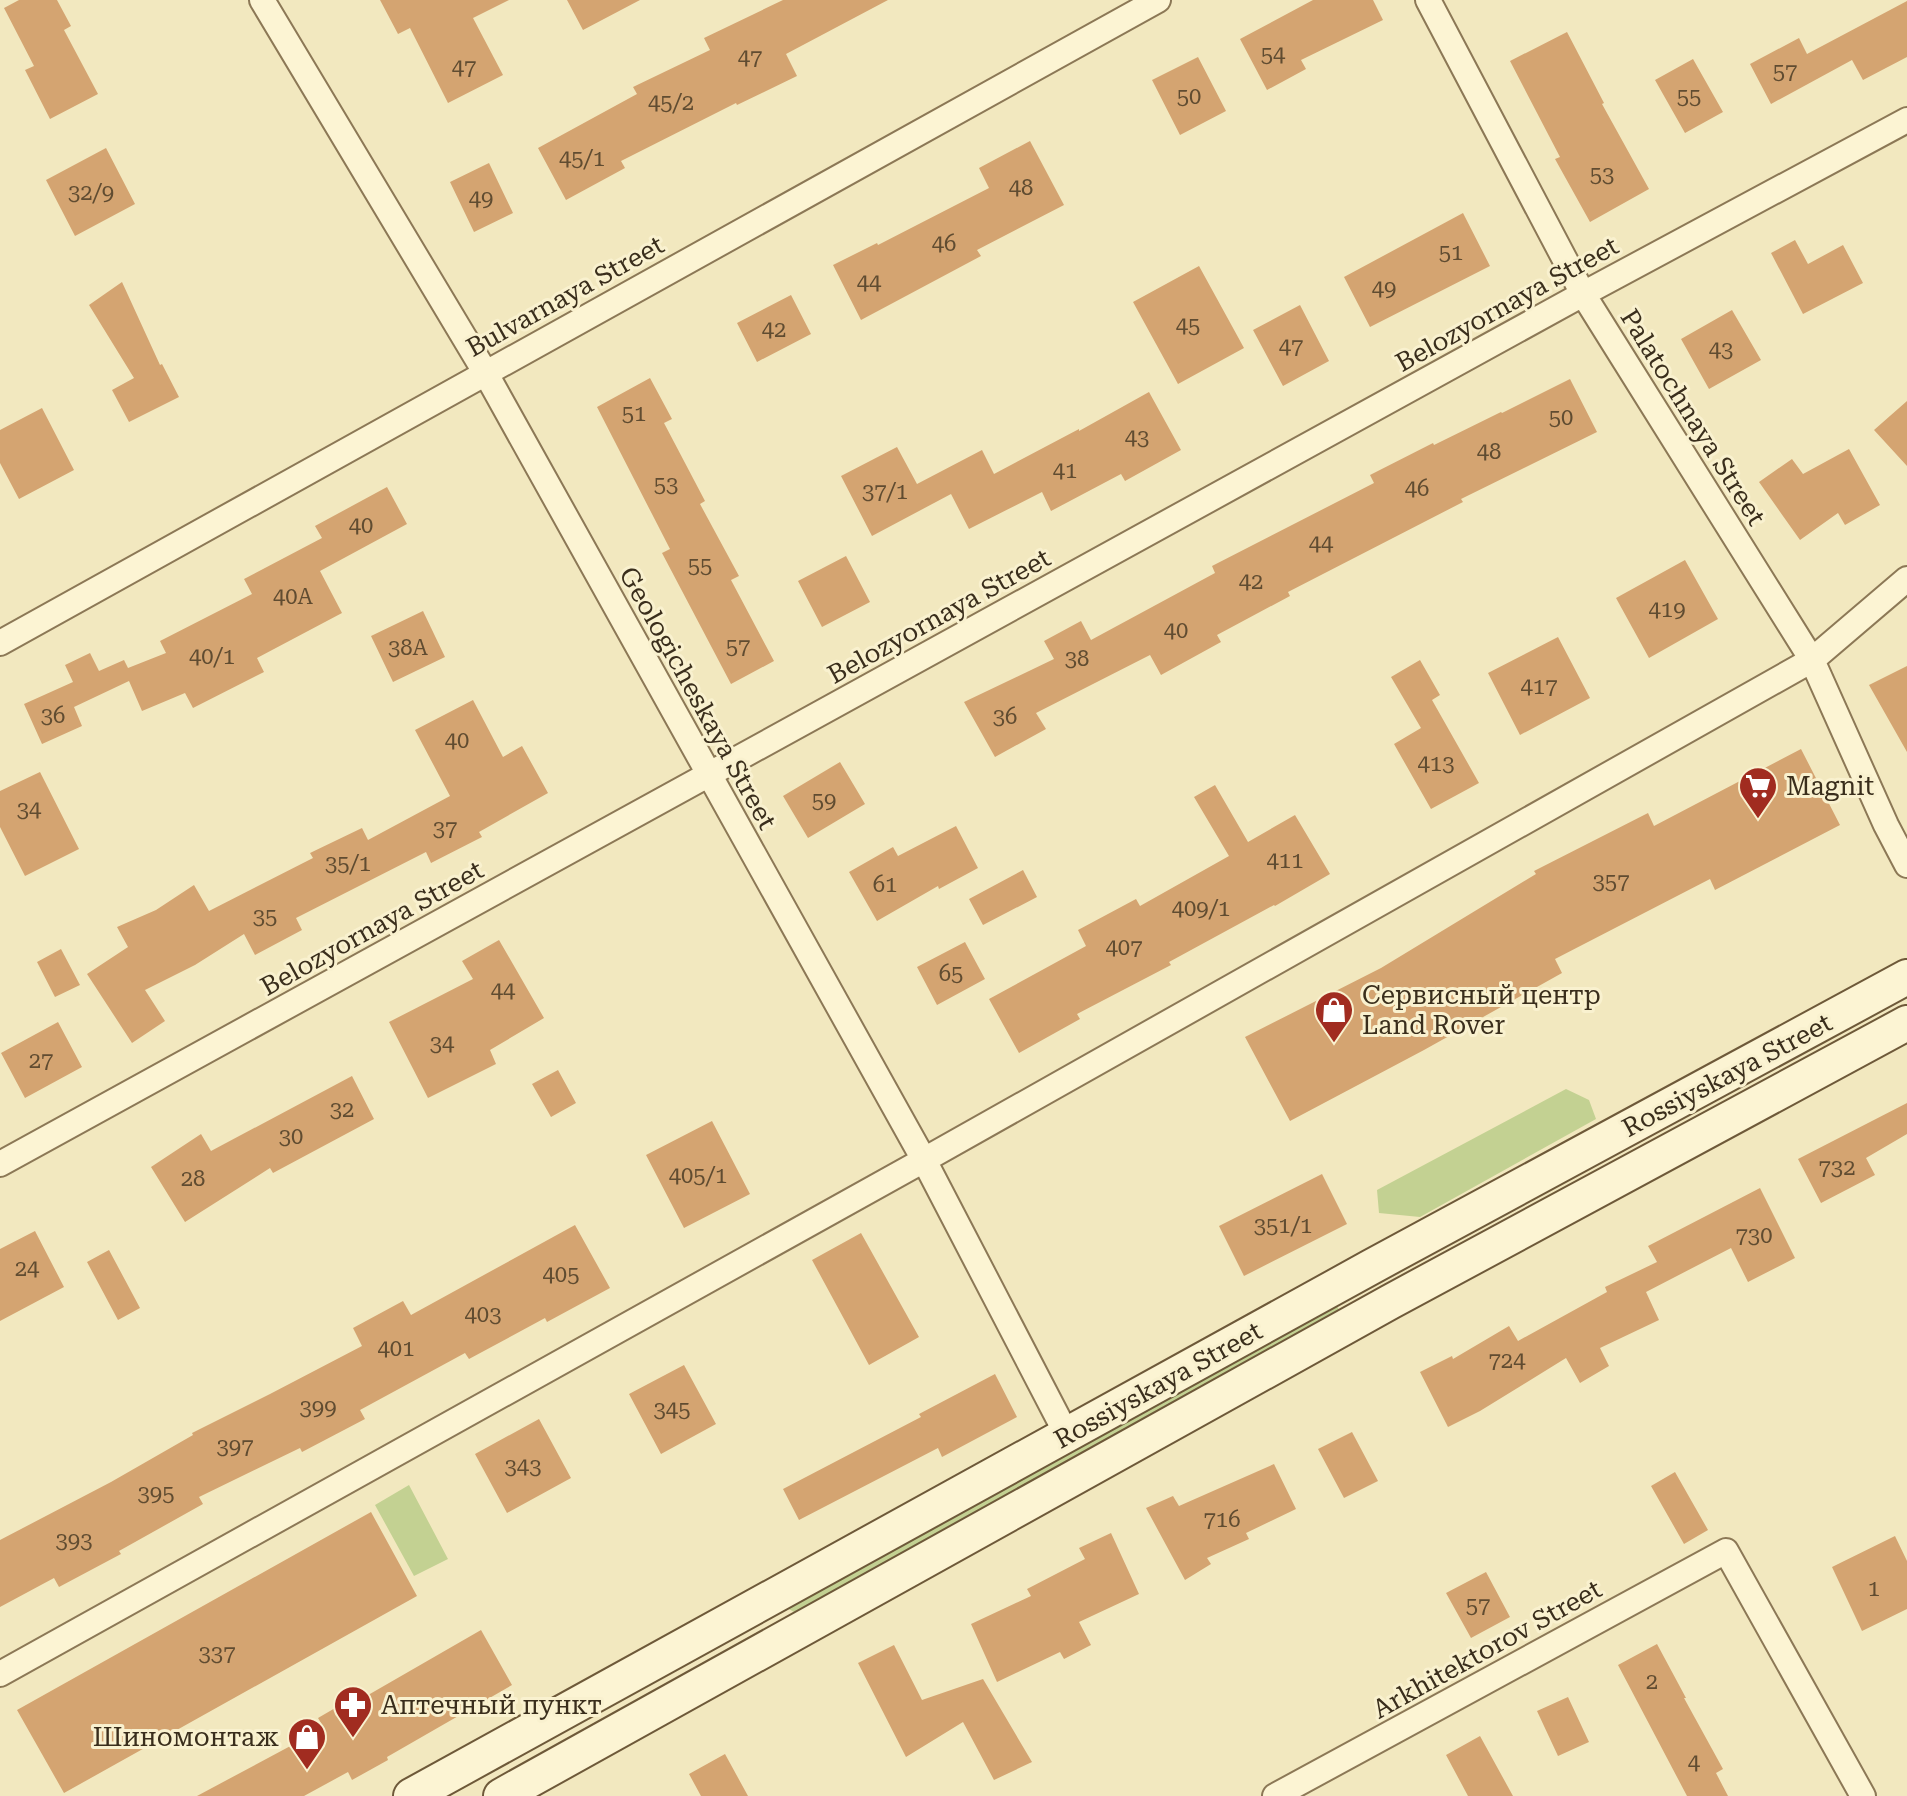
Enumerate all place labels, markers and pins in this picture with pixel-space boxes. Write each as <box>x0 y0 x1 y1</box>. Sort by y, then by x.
supermarket icon: Magnit <box>1737 765 1779 820</box>
place label: Magnit <box>1786 771 1874 801</box>
place label: Сервисный центр Land Rover <box>1362 980 1601 1040</box>
shop icon: Сервисный центр Land Rover <box>1313 989 1355 1044</box>
pharmacy icon: Аптечный пункт <box>332 1684 374 1739</box>
place label: Аптечный пункт <box>381 1690 602 1720</box>
shop icon: Шиномонтаж <box>286 1716 328 1771</box>
place label: Шиномонтаж <box>93 1722 279 1752</box>

